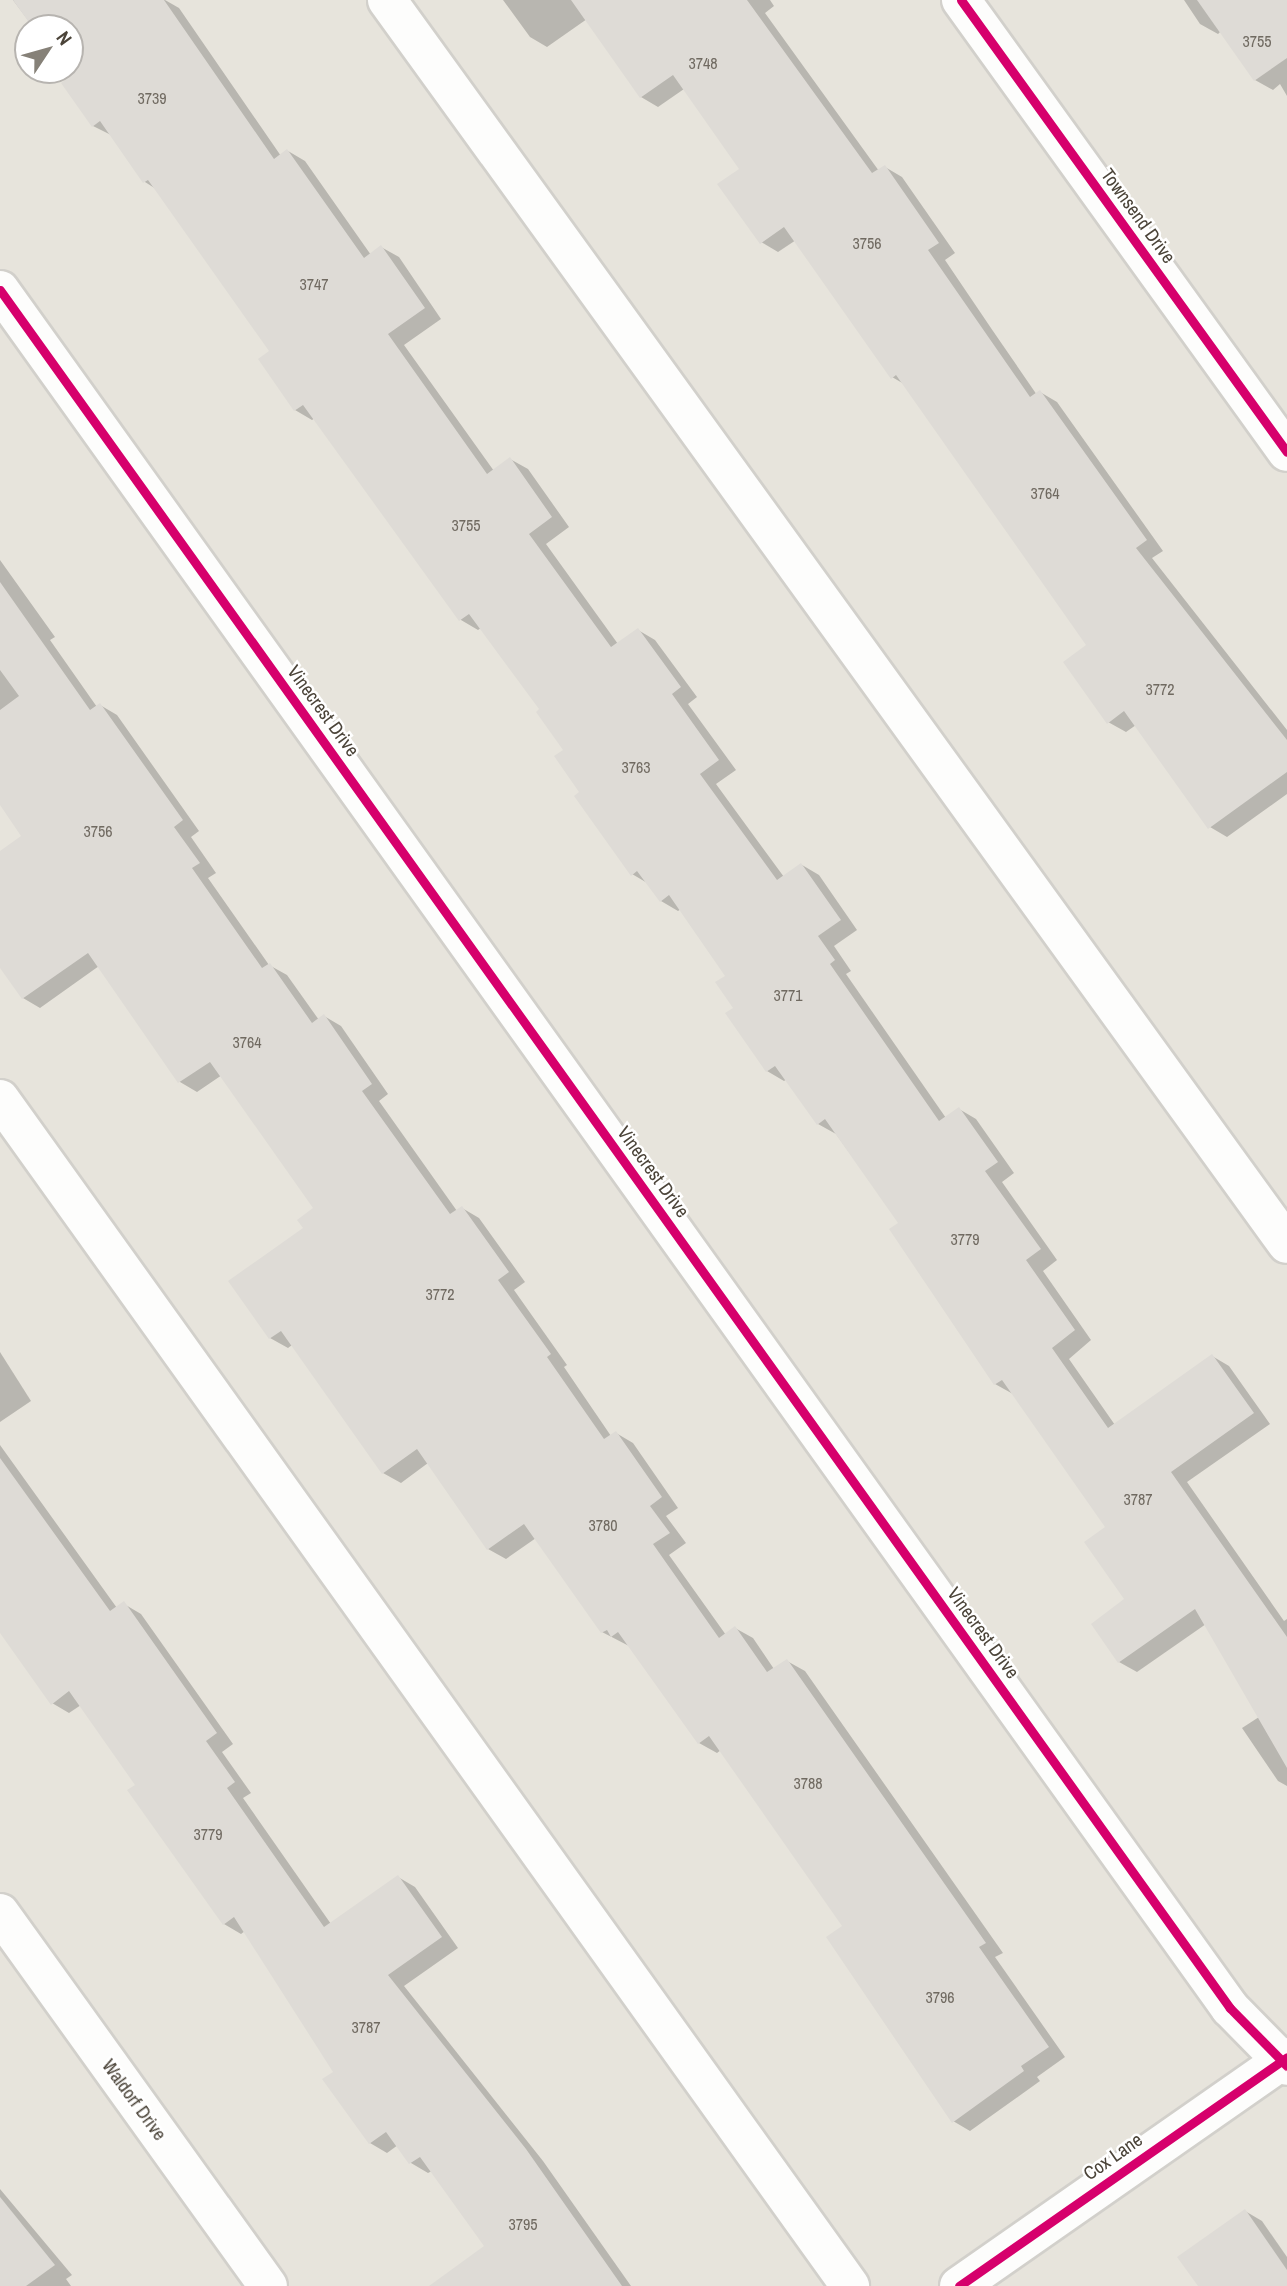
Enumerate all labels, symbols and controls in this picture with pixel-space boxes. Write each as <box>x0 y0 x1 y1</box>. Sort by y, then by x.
north arrow <box>14 14 84 84</box>
text: N <box>51 26 78 50</box>
house number: 3755 <box>1242 31 1272 51</box>
house number: 3748 <box>688 53 718 73</box>
house number: 3739 <box>137 88 167 108</box>
street label: Townsend Drive <box>1096 164 1180 268</box>
house number: 3756 <box>852 233 882 253</box>
house number: 3747 <box>299 274 329 294</box>
house number: 3764 <box>1030 483 1060 503</box>
house number: 3755 <box>451 515 481 535</box>
street label: Vinecrest Drive <box>282 661 364 761</box>
house number: 3772 <box>1145 679 1175 699</box>
house number: 3763 <box>621 757 651 777</box>
house number: 3756 <box>83 821 113 841</box>
house number: 3771 <box>773 985 803 1005</box>
house number: 3764 <box>232 1032 262 1052</box>
street label: Vinecrest Drive <box>612 1122 694 1222</box>
house number: 3779 <box>950 1229 980 1249</box>
house number: 3772 <box>425 1284 455 1304</box>
house number: 3787 <box>1123 1489 1153 1509</box>
house number: 3780 <box>588 1515 618 1535</box>
street label: Vinecrest Drive <box>942 1583 1024 1683</box>
house number: 3788 <box>793 1773 823 1793</box>
house number: 3779 <box>193 1824 223 1844</box>
house number: 3796 <box>925 1987 955 2007</box>
house number: 3787 <box>351 2017 381 2037</box>
street label: Waldorf Drive <box>97 2055 171 2145</box>
street label: Cox Lane <box>1079 2129 1147 2185</box>
house number: 3795 <box>508 2214 538 2234</box>

